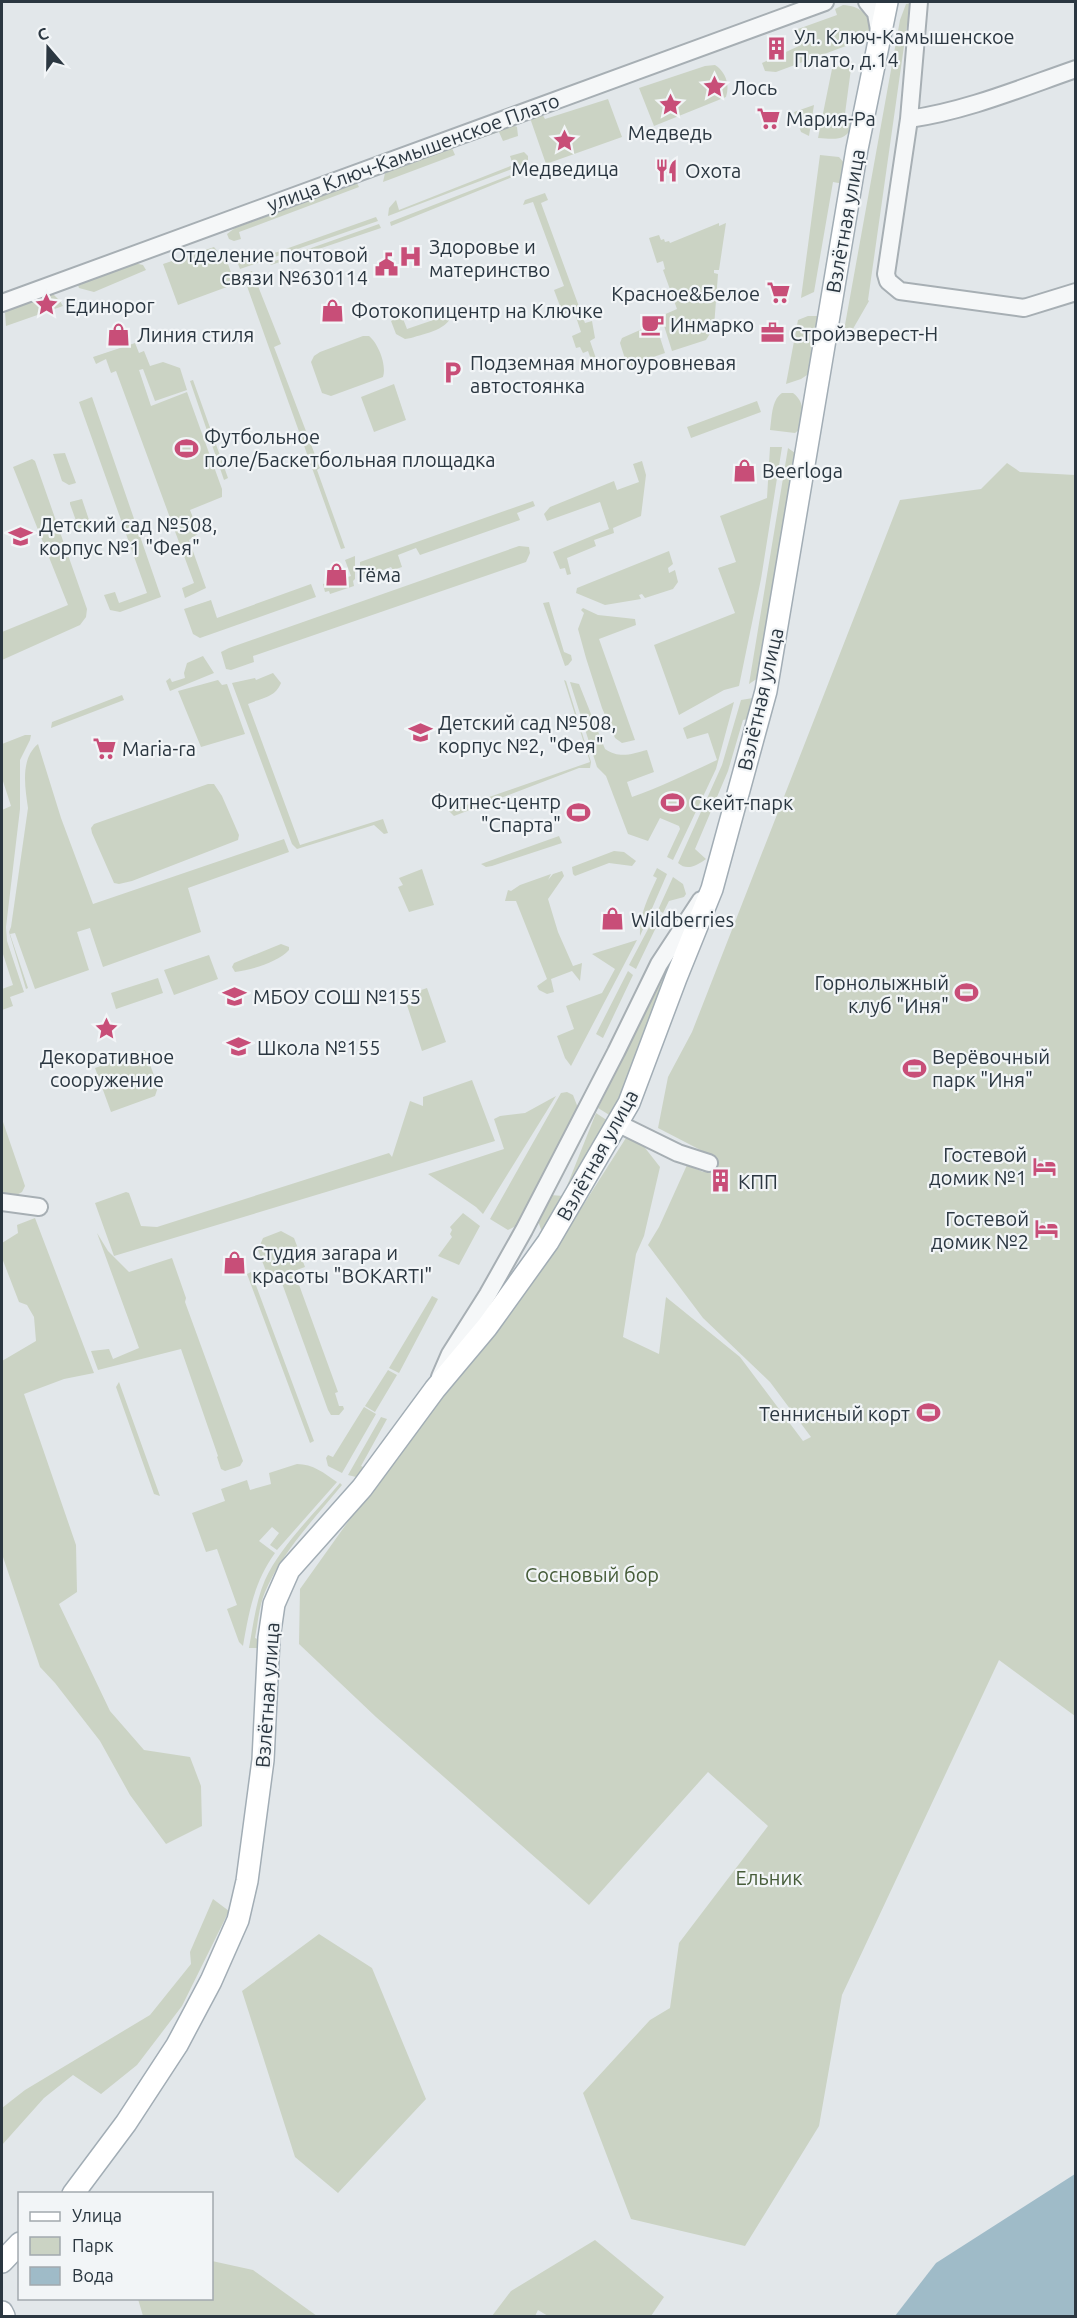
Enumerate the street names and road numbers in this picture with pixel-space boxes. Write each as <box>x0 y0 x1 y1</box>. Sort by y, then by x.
street label: улица Ключ-Камышенское Плато <box>264 88 562 216</box>
street label: Взлётная улица <box>821 147 869 295</box>
street label: Взлётная улица <box>732 625 788 773</box>
street label: Взлётная улица <box>552 1086 642 1224</box>
street label: Взлётная улица <box>250 1621 284 1769</box>

